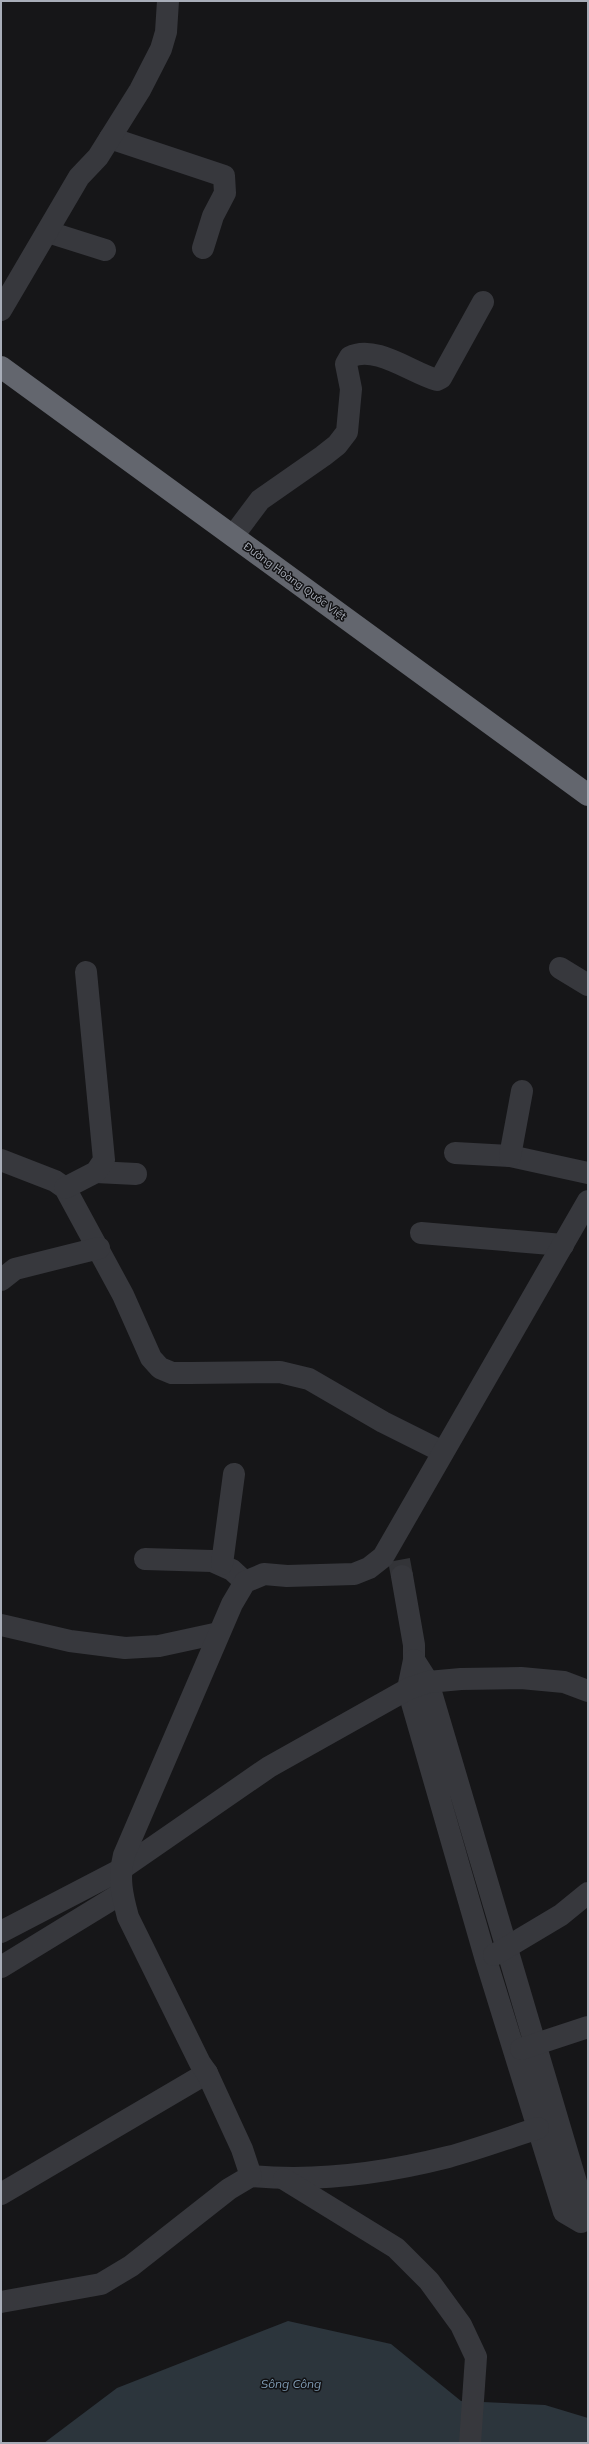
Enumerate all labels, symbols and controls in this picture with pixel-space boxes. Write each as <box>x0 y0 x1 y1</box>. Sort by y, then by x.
street label: Đường Hoàng Quốc Việt <box>241 539 349 623</box>
water label: Sông Công <box>261 2376 321 2391</box>

